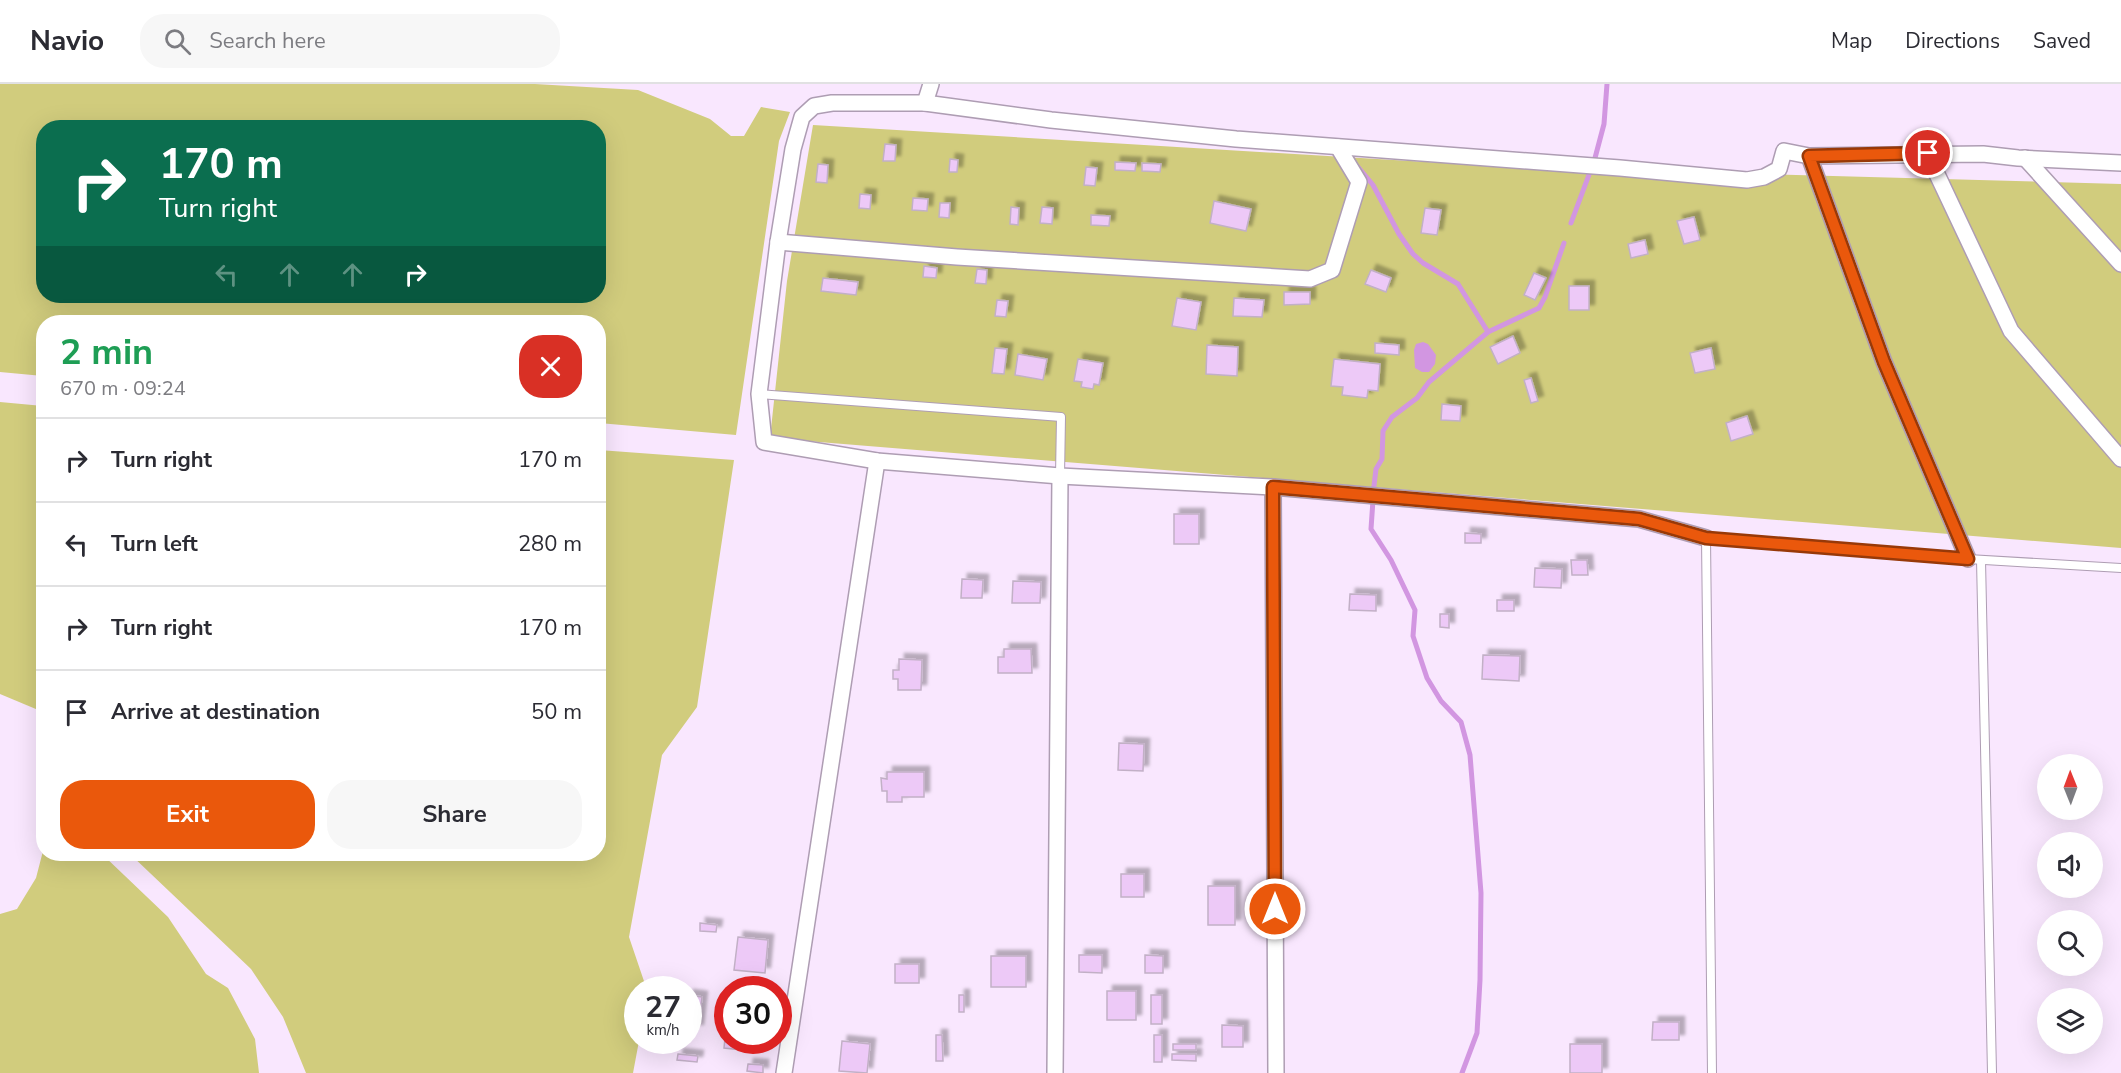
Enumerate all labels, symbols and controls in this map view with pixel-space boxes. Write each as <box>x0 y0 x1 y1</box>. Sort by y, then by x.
search box <box>140 14 560 68</box>
text: Navio <box>30 22 104 60</box>
icon: search <box>161 25 194 58</box>
text: Search here <box>209 26 326 56</box>
text: Map <box>1831 27 1872 55</box>
text: Directions <box>1905 27 2000 55</box>
text: Saved <box>2033 27 2091 55</box>
pin <box>1902 127 1953 178</box>
text: 170 m <box>159 136 283 193</box>
icon: arrive <box>1911 136 1944 169</box>
icon: right <box>60 144 138 222</box>
text: Turn right <box>159 190 277 227</box>
icon: left <box>210 258 243 291</box>
icon: ahead <box>273 258 306 291</box>
icon: ahead <box>336 258 369 291</box>
icon: right <box>399 258 432 291</box>
text: 2 min <box>60 328 153 377</box>
button: close <box>519 335 582 398</box>
text: 670 m · 09:24 <box>60 375 186 402</box>
icon: right <box>60 444 93 477</box>
text: Turn right <box>111 445 212 475</box>
text: 170 m <box>518 445 582 475</box>
icon: left <box>60 528 93 561</box>
text: Turn left <box>111 529 198 559</box>
text: 280 m <box>518 529 582 559</box>
icon: right <box>60 612 93 645</box>
text: Turn right <box>111 613 212 643</box>
text: 170 m <box>518 613 582 643</box>
icon: arrive <box>60 696 93 729</box>
text: Arrive at destination <box>111 697 320 727</box>
text: 50 m <box>531 697 582 727</box>
north arrow <box>2037 754 2103 820</box>
map controls <box>2037 754 2103 1054</box>
button: Exit <box>60 780 315 849</box>
button: Share <box>327 780 582 849</box>
button: sound <box>2037 832 2103 898</box>
position arrow <box>1243 877 1307 941</box>
button: search <box>2037 910 2103 976</box>
speed limit sign: 30 <box>714 976 792 1054</box>
text: 27 <box>645 987 681 1028</box>
button: layers <box>2037 988 2103 1054</box>
text: km/h <box>646 1020 680 1040</box>

